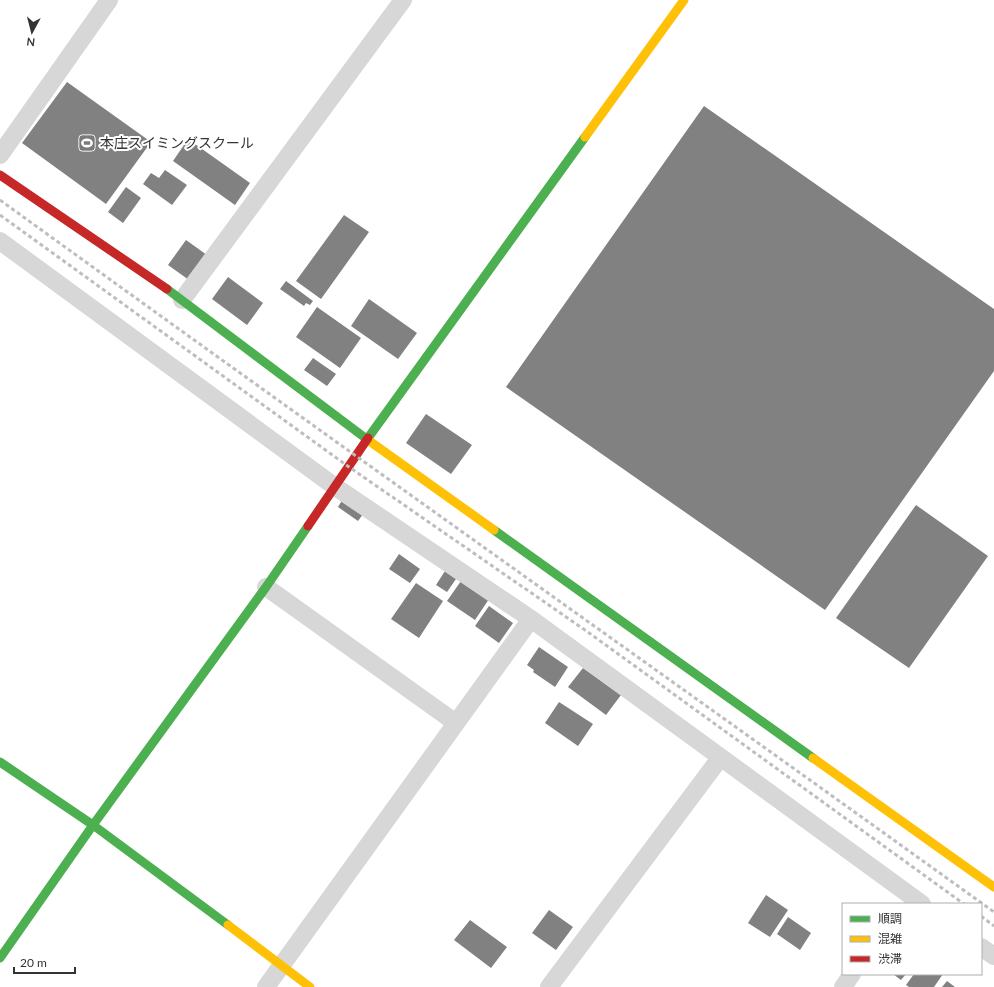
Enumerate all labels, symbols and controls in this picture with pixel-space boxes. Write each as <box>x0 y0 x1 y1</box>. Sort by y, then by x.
north arrow <box>12 12 52 52</box>
text: N <box>26 35 36 49</box>
sports icon: 本庄スイミングスクール <box>77 133 97 153</box>
place label: 本庄スイミングスクール <box>100 134 254 151</box>
legend <box>842 903 982 975</box>
text: 順調 <box>878 911 902 926</box>
text: 混雑 <box>878 931 902 946</box>
scale bar <box>14 949 75 975</box>
text: 渋滞 <box>878 951 902 966</box>
text: 20 m <box>20 955 47 970</box>

